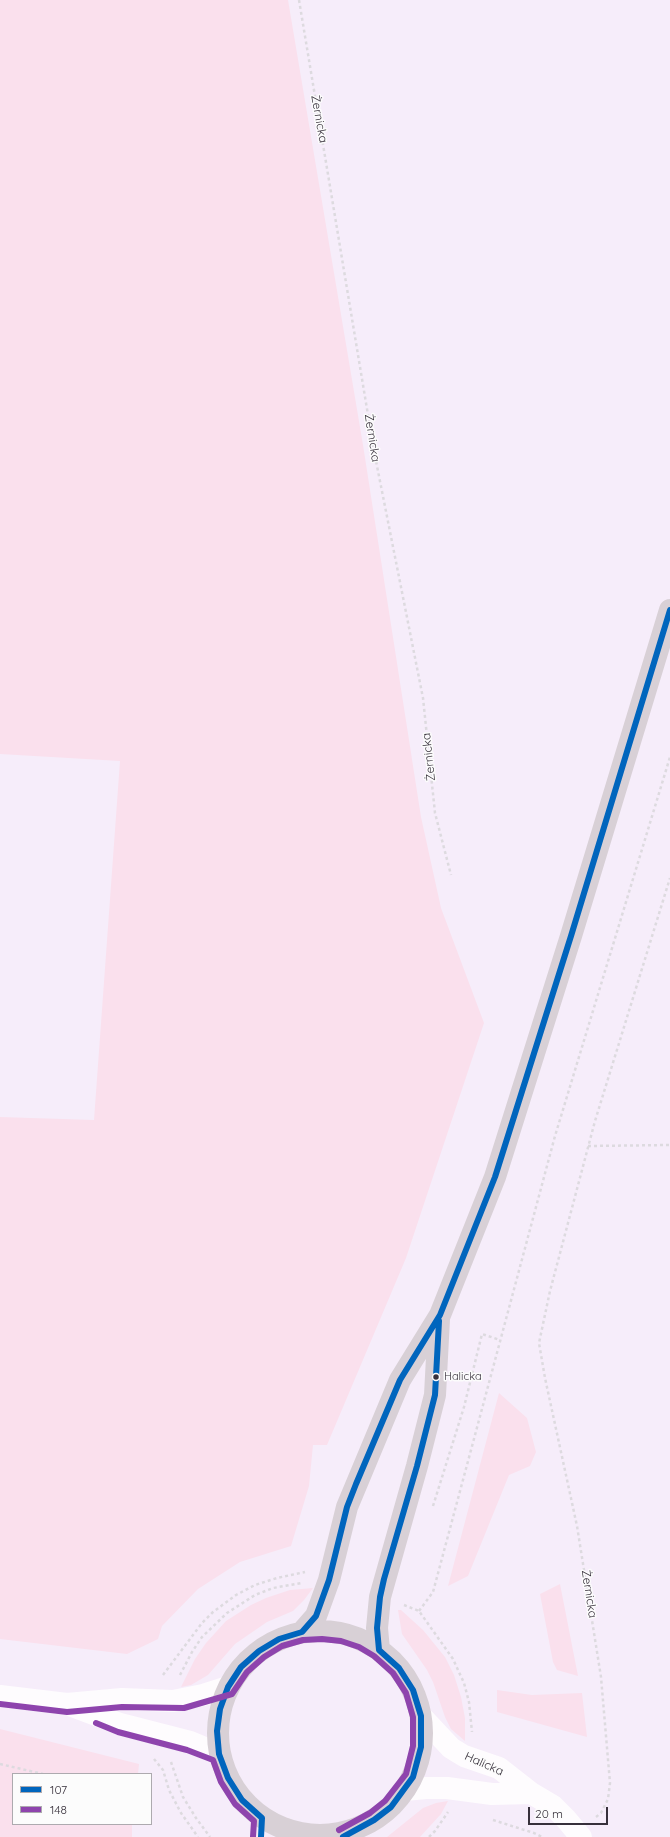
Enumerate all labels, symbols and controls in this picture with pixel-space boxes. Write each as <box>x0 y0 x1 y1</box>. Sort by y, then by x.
street label: Żernicka <box>308 94 330 144</box>
street label: Żernicka <box>361 413 383 463</box>
street label: Żernicka <box>419 732 439 782</box>
place label: Halicka <box>444 1370 482 1384</box>
marker: Halicka <box>431 1372 441 1382</box>
street label: Żernicka <box>578 1569 600 1619</box>
street label: Halicka <box>462 1749 506 1779</box>
legend <box>12 1773 152 1825</box>
text: 107 <box>50 1782 67 1797</box>
scale bar <box>530 1799 610 1825</box>
text: 148 <box>50 1802 67 1817</box>
text: 20 m <box>535 1806 563 1821</box>

